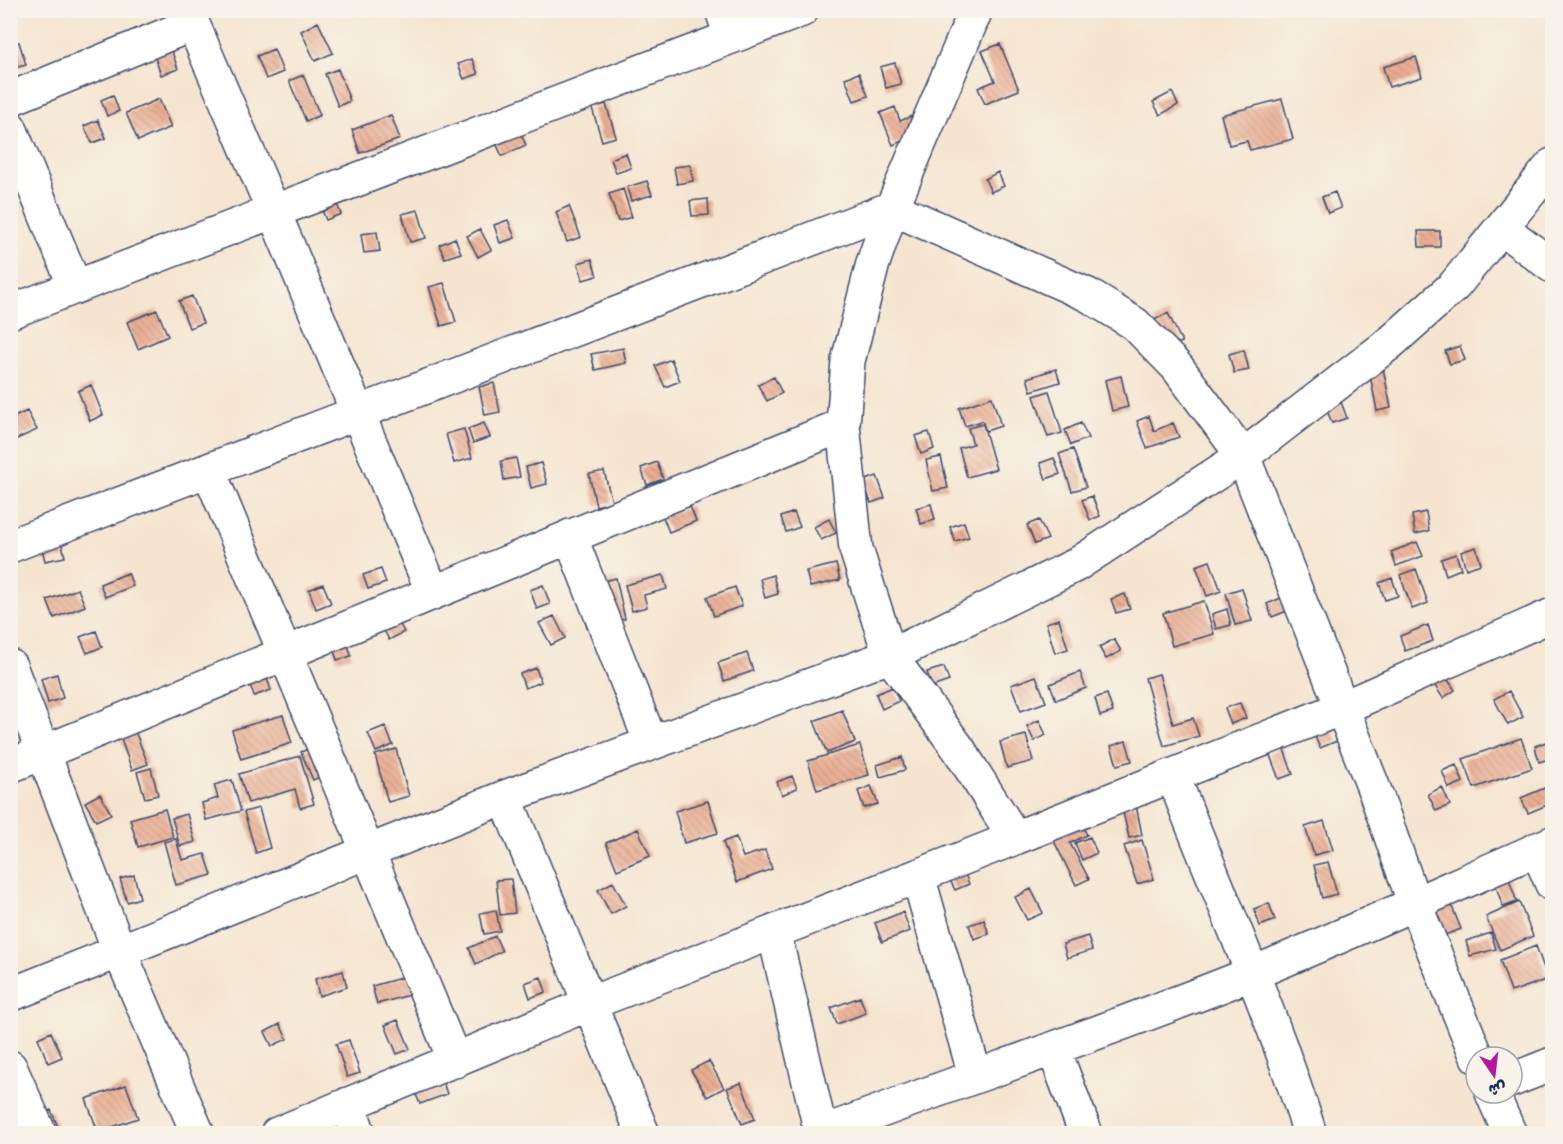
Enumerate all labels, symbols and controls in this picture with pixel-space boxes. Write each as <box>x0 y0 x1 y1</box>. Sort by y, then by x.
north arrow <box>1464 1045 1524 1105</box>
text: ش <box>1485 1073 1510 1105</box>

